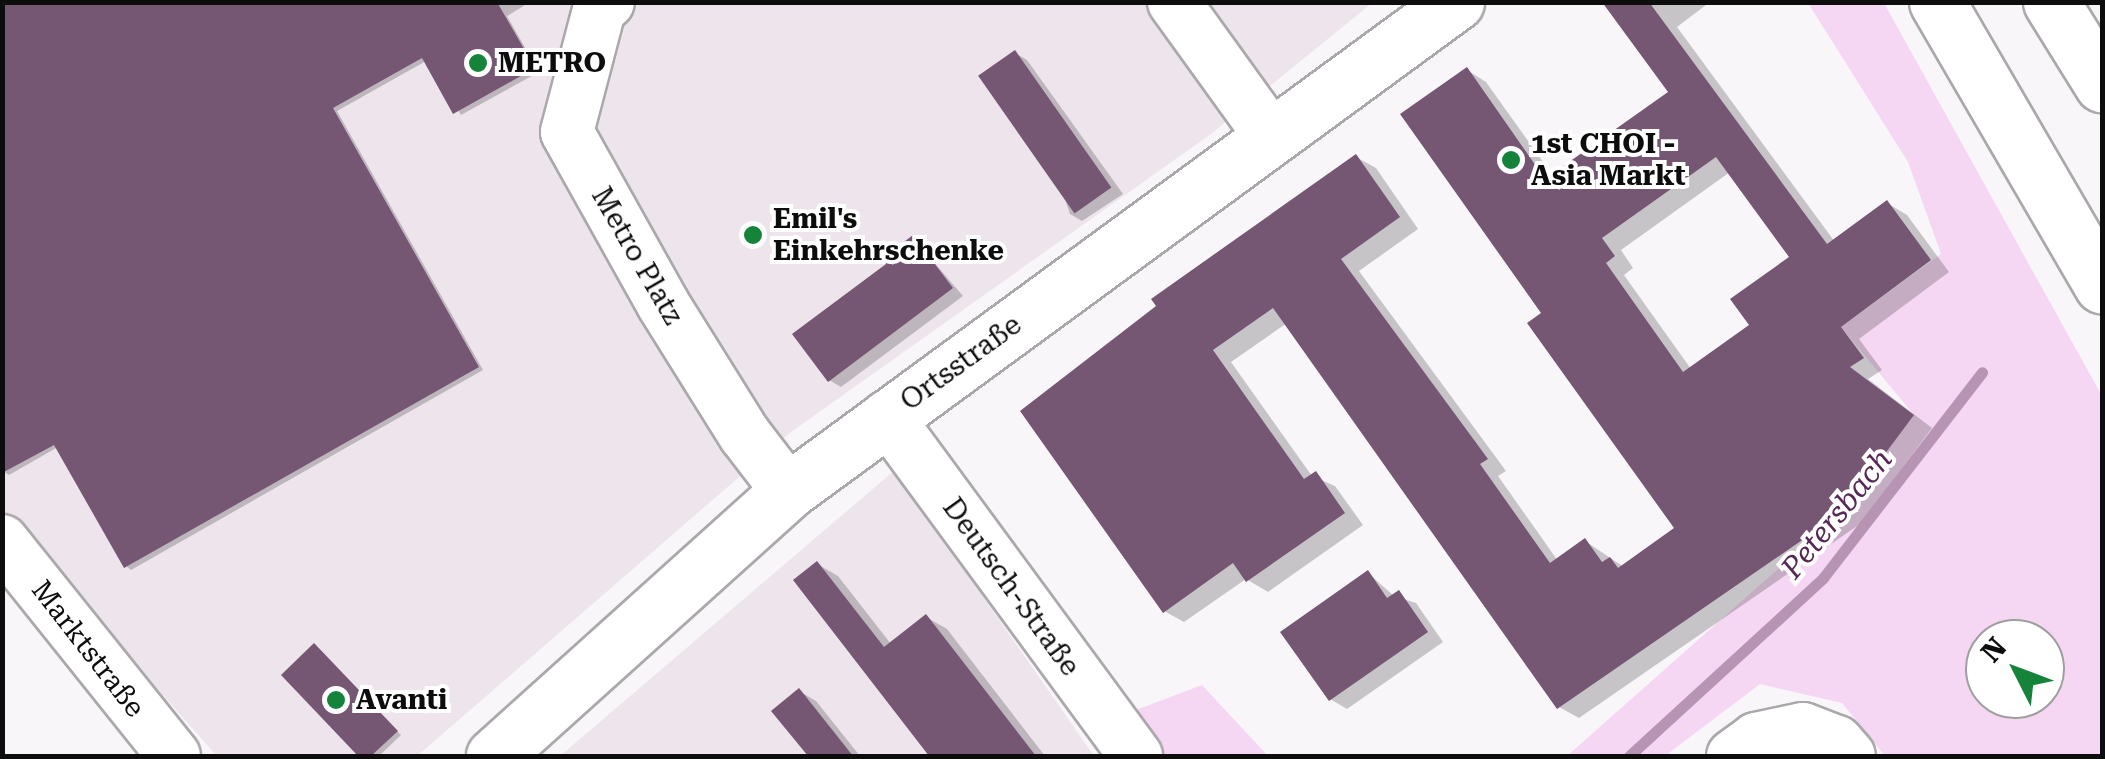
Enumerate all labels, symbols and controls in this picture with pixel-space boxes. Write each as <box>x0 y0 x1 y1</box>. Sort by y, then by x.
place label: METRO <box>498 46 606 80</box>
marker: METRO <box>467 52 489 74</box>
place label: 1st CHOI - Asia Markt <box>1531 127 1686 193</box>
marker: 1st CHOI - Asia Markt <box>1500 149 1522 171</box>
street label: Metro Platz <box>584 181 690 331</box>
place label: Emil's Einkehrschenke <box>773 202 1004 268</box>
marker: Emil's Einkehrschenke <box>742 224 764 246</box>
street label: Ortsstraße <box>894 308 1028 418</box>
water label: Petersbach <box>1774 442 1900 586</box>
street label: Deutsch-Straße <box>935 492 1087 682</box>
street label: Marktstraße <box>24 574 152 724</box>
north arrow <box>1965 619 2065 719</box>
text: N <box>1974 631 2013 669</box>
place label: Avanti <box>356 683 447 717</box>
marker: Avanti <box>325 689 347 711</box>

